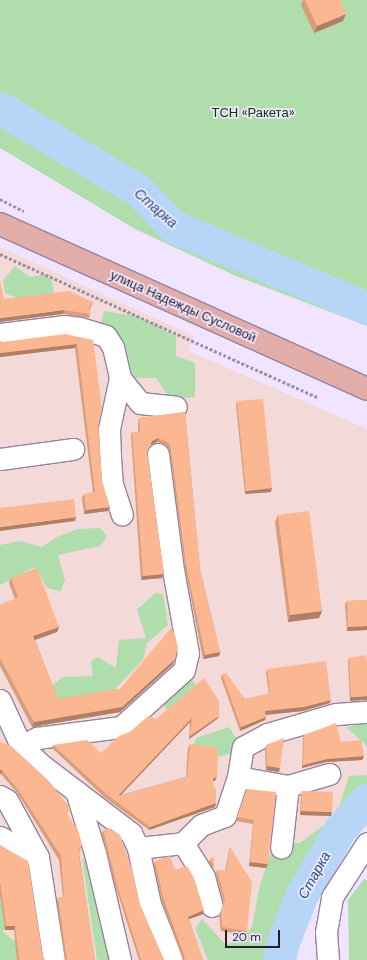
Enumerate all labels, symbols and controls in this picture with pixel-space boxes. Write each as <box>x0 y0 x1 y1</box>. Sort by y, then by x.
park label: ТСН «Ракета» <box>211 105 295 121</box>
water label: Старка <box>131 185 181 231</box>
street label: улица Надежды Сусловой <box>108 268 258 346</box>
water label: Старка <box>294 848 334 902</box>
scale bar <box>227 922 282 948</box>
text: 20 m <box>232 929 261 945</box>

